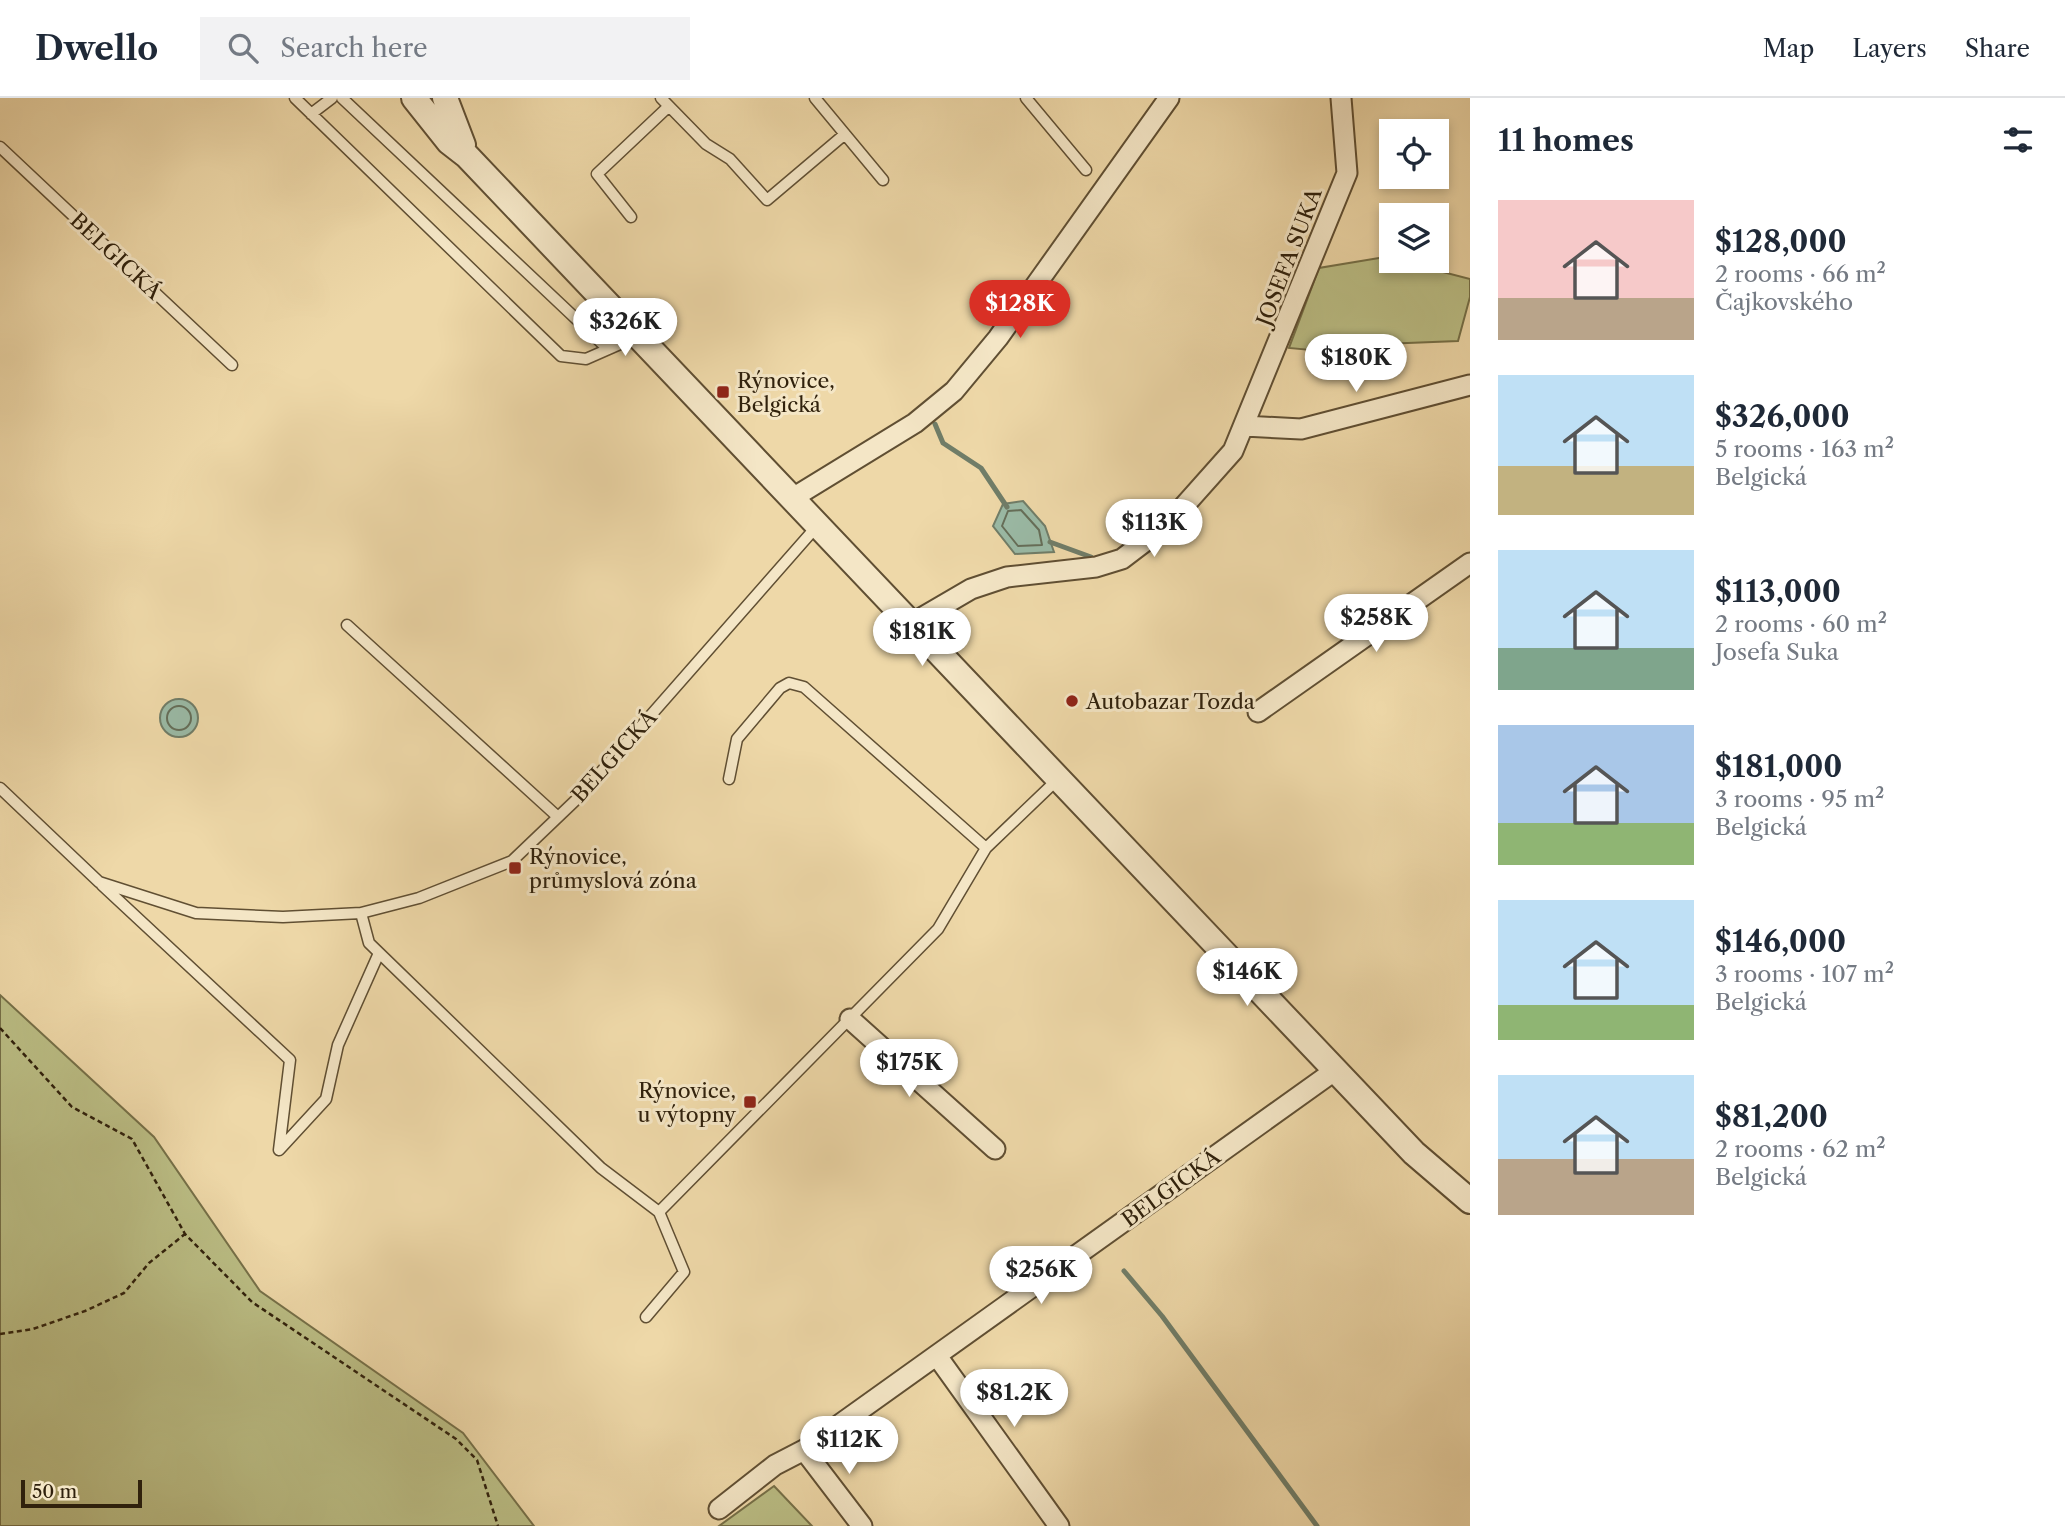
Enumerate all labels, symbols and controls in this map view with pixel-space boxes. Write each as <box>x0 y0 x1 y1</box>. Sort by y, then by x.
search box <box>200 17 690 80</box>
text: Dwello <box>35 28 158 69</box>
icon: search <box>224 29 262 67</box>
text: Search here <box>280 32 428 64</box>
text: Map <box>1763 34 1814 63</box>
text: Layers <box>1852 34 1927 63</box>
text: Share <box>1965 34 2030 63</box>
map controls <box>1379 119 1449 273</box>
button: locate <box>1379 119 1449 189</box>
icon: filters <box>1999 121 2037 159</box>
text: 11 homes <box>1498 122 1634 159</box>
street label: JOSEFA SUKA <box>1250 184 1327 332</box>
button: layers <box>1379 203 1449 273</box>
street label: BELGICKÁ <box>65 207 167 305</box>
text: $128,000 <box>1715 223 1847 260</box>
icon: home <box>1554 228 1638 312</box>
text: 2 rooms · 66 m² <box>1715 260 1886 288</box>
pin: $128K <box>971 280 1069 340</box>
text: Čajkovského <box>1715 288 1853 316</box>
text: $128K <box>985 289 1055 317</box>
pin: $326K <box>576 299 674 358</box>
text: $326K <box>589 307 661 335</box>
pin: $180K <box>1307 334 1405 394</box>
text: $180K <box>1321 343 1391 371</box>
place label: Rýnovice, Belgická <box>737 368 835 417</box>
marker: Rýnovice, Belgická <box>715 384 731 400</box>
text: $326,000 <box>1715 398 1850 435</box>
icon: home <box>1554 403 1638 487</box>
text: 5 rooms · 163 m² <box>1715 435 1894 463</box>
text: Belgická <box>1715 463 1807 491</box>
pin: $113K <box>1105 500 1203 559</box>
text: $113K <box>1122 508 1186 536</box>
text: $113,000 <box>1715 573 1841 610</box>
icon: home <box>1554 578 1638 662</box>
pin: $258K <box>1327 594 1425 654</box>
text: $258K <box>1340 603 1412 631</box>
pin: $181K <box>873 608 971 668</box>
text: 2 rooms · 60 m² <box>1715 610 1887 638</box>
text: $181K <box>889 617 955 645</box>
text: Josefa Suka <box>1715 638 1839 666</box>
place label: Autobazar Tozda <box>1085 689 1256 714</box>
marker: Autobazar Tozda <box>1064 693 1080 709</box>
street label: BELGICKÁ <box>566 704 662 807</box>
text: $181,000 <box>1715 748 1842 785</box>
icon: home <box>1554 753 1638 837</box>
text: 3 rooms · 95 m² <box>1715 785 1884 813</box>
text: Belgická <box>1715 813 1807 841</box>
place label: Rýnovice, průmyslová zóna <box>529 844 698 893</box>
marker: Rýnovice, průmyslová zóna <box>507 860 523 876</box>
text: $146,000 <box>1715 923 1846 960</box>
icon: home <box>1554 928 1638 1012</box>
pin: $146K <box>1198 948 1296 1008</box>
text: $146K <box>1213 957 1281 985</box>
text: 3 rooms · 107 m² <box>1715 960 1894 988</box>
text: Belgická <box>1715 988 1807 1016</box>
pin: $175K <box>860 1040 958 1099</box>
text: $175K <box>876 1048 942 1076</box>
place label: Rýnovice, u výtopny <box>638 1078 736 1127</box>
marker: Rýnovice, u výtopny <box>742 1094 758 1110</box>
text: $81,200 <box>1715 1098 1828 1135</box>
icon: home <box>1554 1103 1638 1187</box>
text: 2 rooms · 62 m² <box>1715 1135 1886 1163</box>
street label: BELGICKÁ <box>1117 1144 1225 1232</box>
text: Belgická <box>1715 1163 1807 1191</box>
pin: $256K <box>992 1246 1090 1306</box>
text: $256K <box>1005 1255 1077 1283</box>
pin: $81.2K <box>957 1370 1071 1429</box>
text: $81.2K <box>976 1378 1052 1406</box>
pin: $112K <box>800 1416 898 1476</box>
text: $112K <box>816 1425 882 1453</box>
scale bar <box>21 1477 142 1509</box>
text: 50 m <box>32 1480 77 1503</box>

